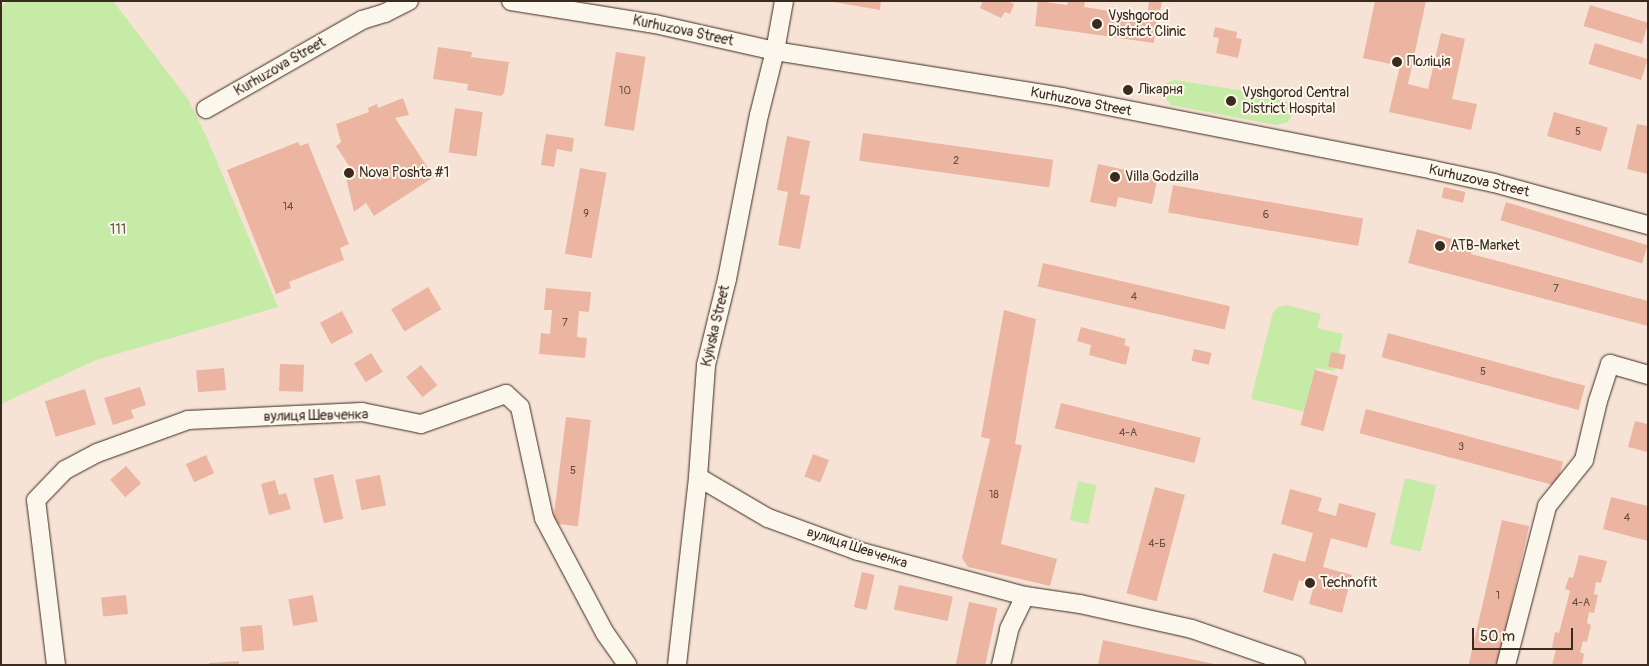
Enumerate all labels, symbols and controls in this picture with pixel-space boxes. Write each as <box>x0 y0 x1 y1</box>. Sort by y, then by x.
place label: Vyshgorod District Clinic <box>1108 8 1186 40</box>
street label: Kurhuzova Street <box>631 12 735 50</box>
marker: Vyshgorod District Clinic <box>1090 17 1104 31</box>
street label: Kurhuzova Street <box>231 34 329 100</box>
place label: Поліція <box>1407 54 1451 70</box>
marker: Поліція <box>1391 56 1403 68</box>
place label: Лікарня <box>1138 82 1183 98</box>
house number: 10 <box>619 84 631 98</box>
street label: Kurhuzova Street <box>1029 84 1133 120</box>
marker: Лікарня <box>1122 84 1134 96</box>
place label: Vyshgorod Central District Hospital <box>1242 85 1349 118</box>
marker: Vyshgorod Central District Hospital <box>1224 94 1238 108</box>
house number: 5 <box>1575 125 1581 139</box>
house number: 2 <box>953 154 959 168</box>
street label: Kurhuzova Street <box>1427 161 1531 201</box>
place label: Nova Poshta #1 <box>359 165 449 181</box>
marker: Nova Poshta #1 <box>343 167 355 179</box>
place label: Villa Godzilla <box>1125 169 1199 185</box>
marker: Villa Godzilla <box>1109 171 1121 183</box>
house number: 14 <box>283 200 293 214</box>
house number: 9 <box>583 207 589 221</box>
house number: 6 <box>1263 208 1269 222</box>
park label: 111 <box>110 222 126 238</box>
place label: ATB-Market <box>1450 238 1520 254</box>
marker: ATB-Market <box>1434 240 1446 252</box>
house number: 7 <box>1553 282 1559 296</box>
street label: Kyivska Street <box>698 284 734 368</box>
house number: 4 <box>1131 290 1137 304</box>
house number: 7 <box>562 316 568 330</box>
house number: 5 <box>1480 365 1486 379</box>
street label: вулиця Шевченка <box>263 407 369 425</box>
house number: 4-А <box>1119 426 1137 440</box>
house number: 3 <box>1458 440 1464 454</box>
house number: 5 <box>570 464 576 478</box>
house number: 18 <box>989 488 999 502</box>
house number: 4 <box>1624 511 1630 525</box>
street label: вулиця Шевченка <box>805 524 909 572</box>
house number: 4-Б <box>1148 537 1166 551</box>
place label: Technofit <box>1320 575 1377 591</box>
marker: Technofit <box>1304 577 1316 589</box>
house number: 1 <box>1496 589 1500 603</box>
house number: 4-А <box>1572 596 1590 610</box>
scale bar <box>1474 618 1575 650</box>
text: 50 m <box>1480 627 1515 646</box>

